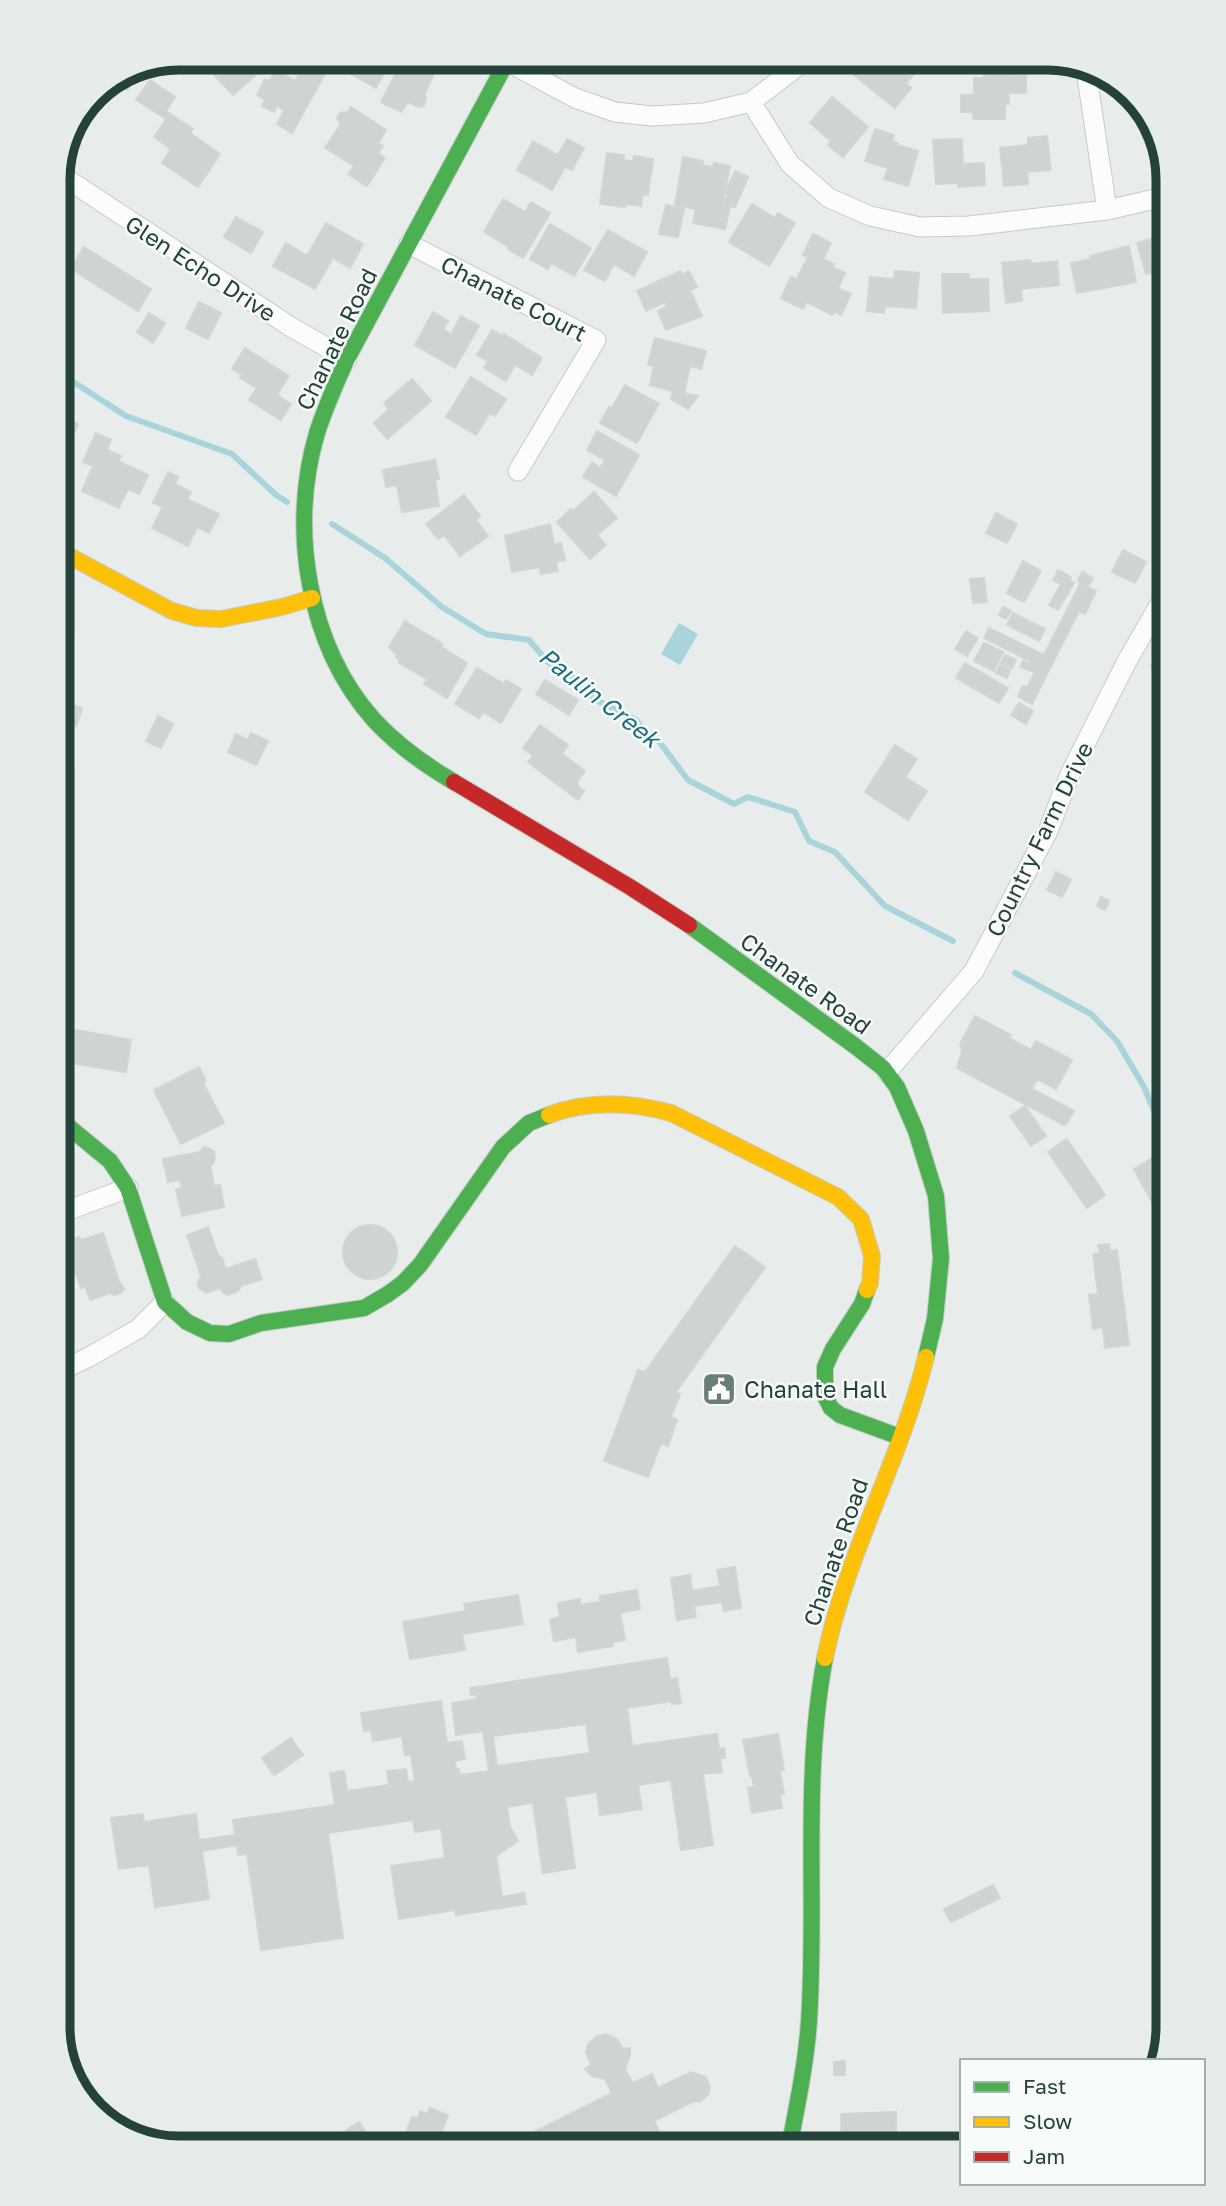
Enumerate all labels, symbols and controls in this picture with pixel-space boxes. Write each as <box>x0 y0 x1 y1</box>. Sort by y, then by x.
street label: Glen Echo Drive <box>121 209 281 327</box>
street label: Chanate Court <box>436 249 592 347</box>
street label: Chanate Road <box>290 264 382 414</box>
water label: Paulin Creek <box>534 641 668 755</box>
street label: Country Farm Drive <box>980 737 1098 941</box>
street label: Chanate Road <box>735 926 877 1040</box>
public building icon: Chanate Hall <box>700 1370 738 1408</box>
place label: Chanate Hall <box>744 1375 887 1403</box>
street label: Chanate Road <box>797 1474 873 1630</box>
legend <box>960 2059 1205 2185</box>
text: Fast <box>1023 2073 1066 2099</box>
text: Slow <box>1023 2108 1072 2134</box>
text: Jam <box>1023 2143 1065 2169</box>

